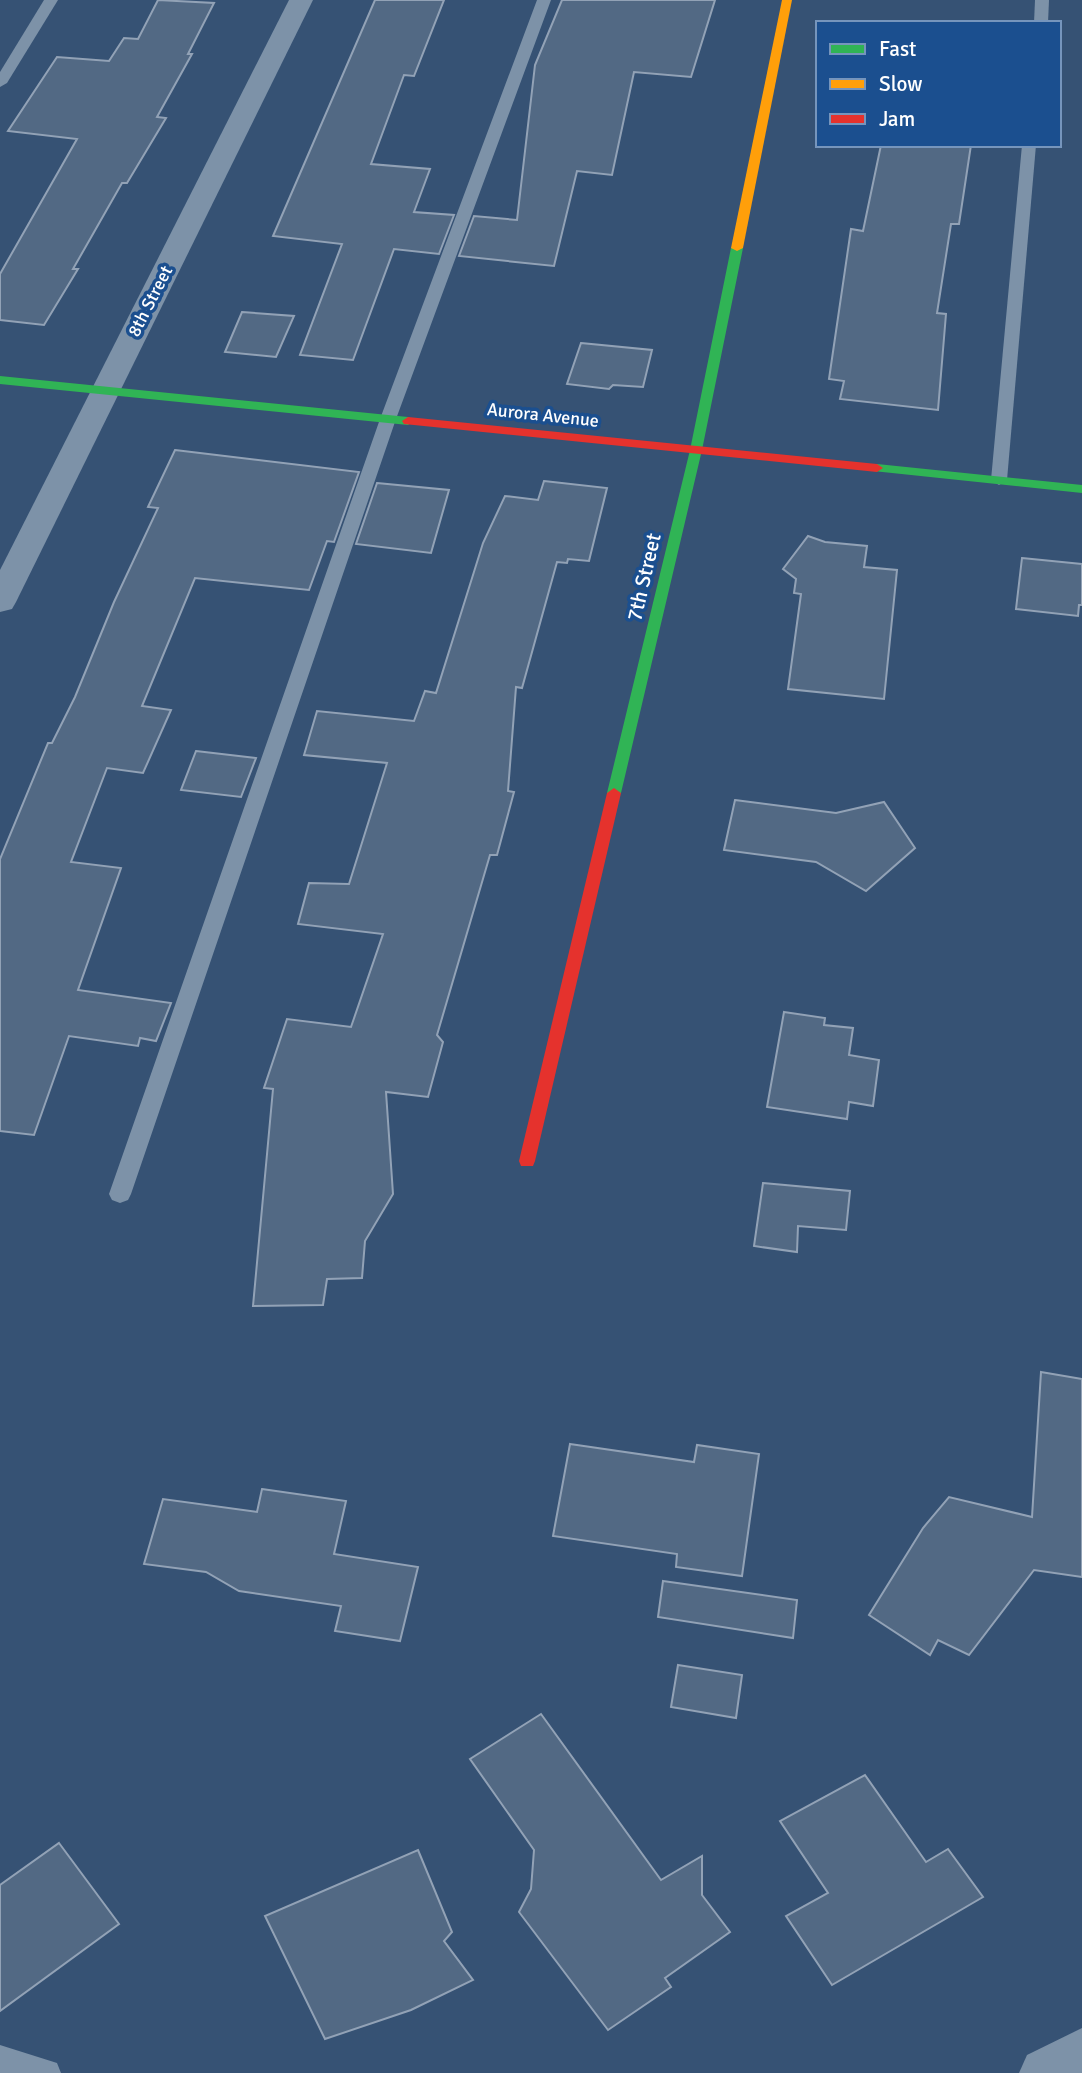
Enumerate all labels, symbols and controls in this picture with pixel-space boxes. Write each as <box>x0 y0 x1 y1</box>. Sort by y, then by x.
legend <box>816 21 1061 147</box>
text: Fast <box>879 36 916 62</box>
text: Slow <box>879 71 923 97</box>
text: Jam <box>879 106 915 132</box>
street label: 8th Street <box>123 262 177 340</box>
street label: Aurora Avenue <box>486 398 600 432</box>
street label: 7th Street <box>621 530 667 624</box>

